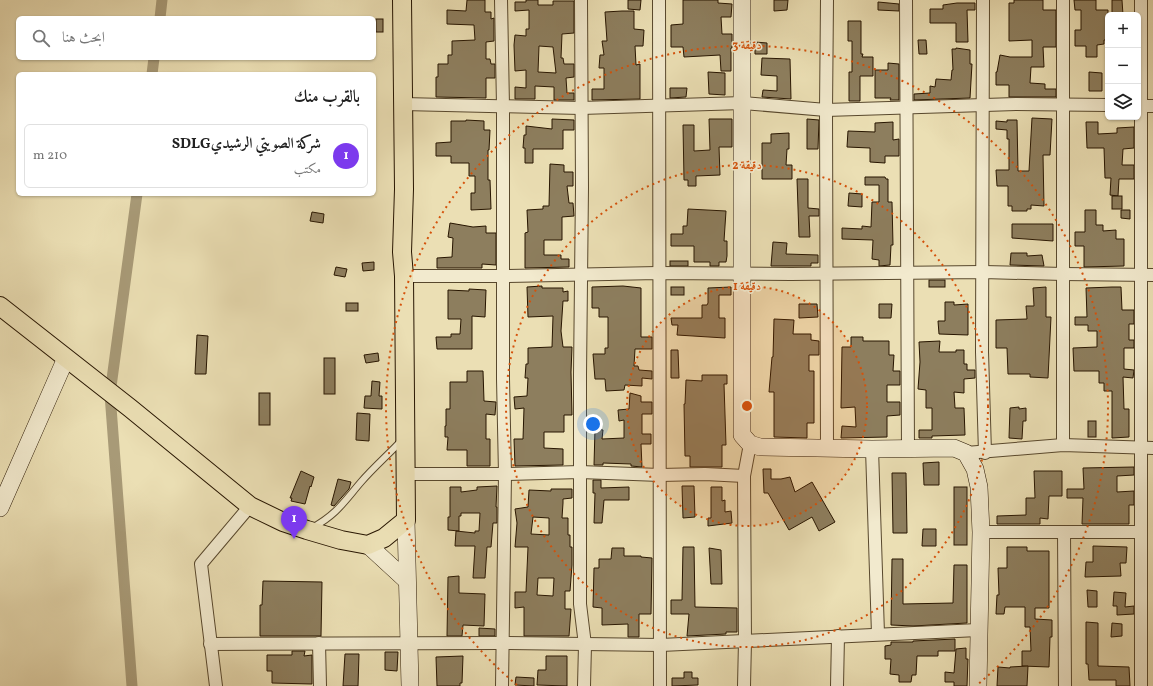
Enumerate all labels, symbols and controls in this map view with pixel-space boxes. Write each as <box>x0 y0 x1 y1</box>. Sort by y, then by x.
map controls <box>1105 12 1141 120</box>
button: + <box>1105 12 1141 48</box>
search box <box>16 16 376 60</box>
icon: search <box>30 27 52 49</box>
text: ابحث هنا <box>62 28 105 49</box>
text: 3 دقيقة <box>732 38 762 54</box>
button: − <box>1105 48 1141 84</box>
button: layers <box>1105 84 1141 120</box>
text: بالقرب منك <box>294 86 360 109</box>
text: شركة الصويتي الرشيديSDLG <box>172 134 321 155</box>
text: 210 m <box>33 147 67 165</box>
text: 1 <box>343 147 349 165</box>
text: 2 دقيقة <box>732 158 762 174</box>
text: مكتب <box>294 161 321 179</box>
text: 1 دقيقة <box>733 279 761 295</box>
centre of rings <box>740 399 754 413</box>
your location <box>583 414 603 434</box>
pin: 1 <box>281 506 307 539</box>

